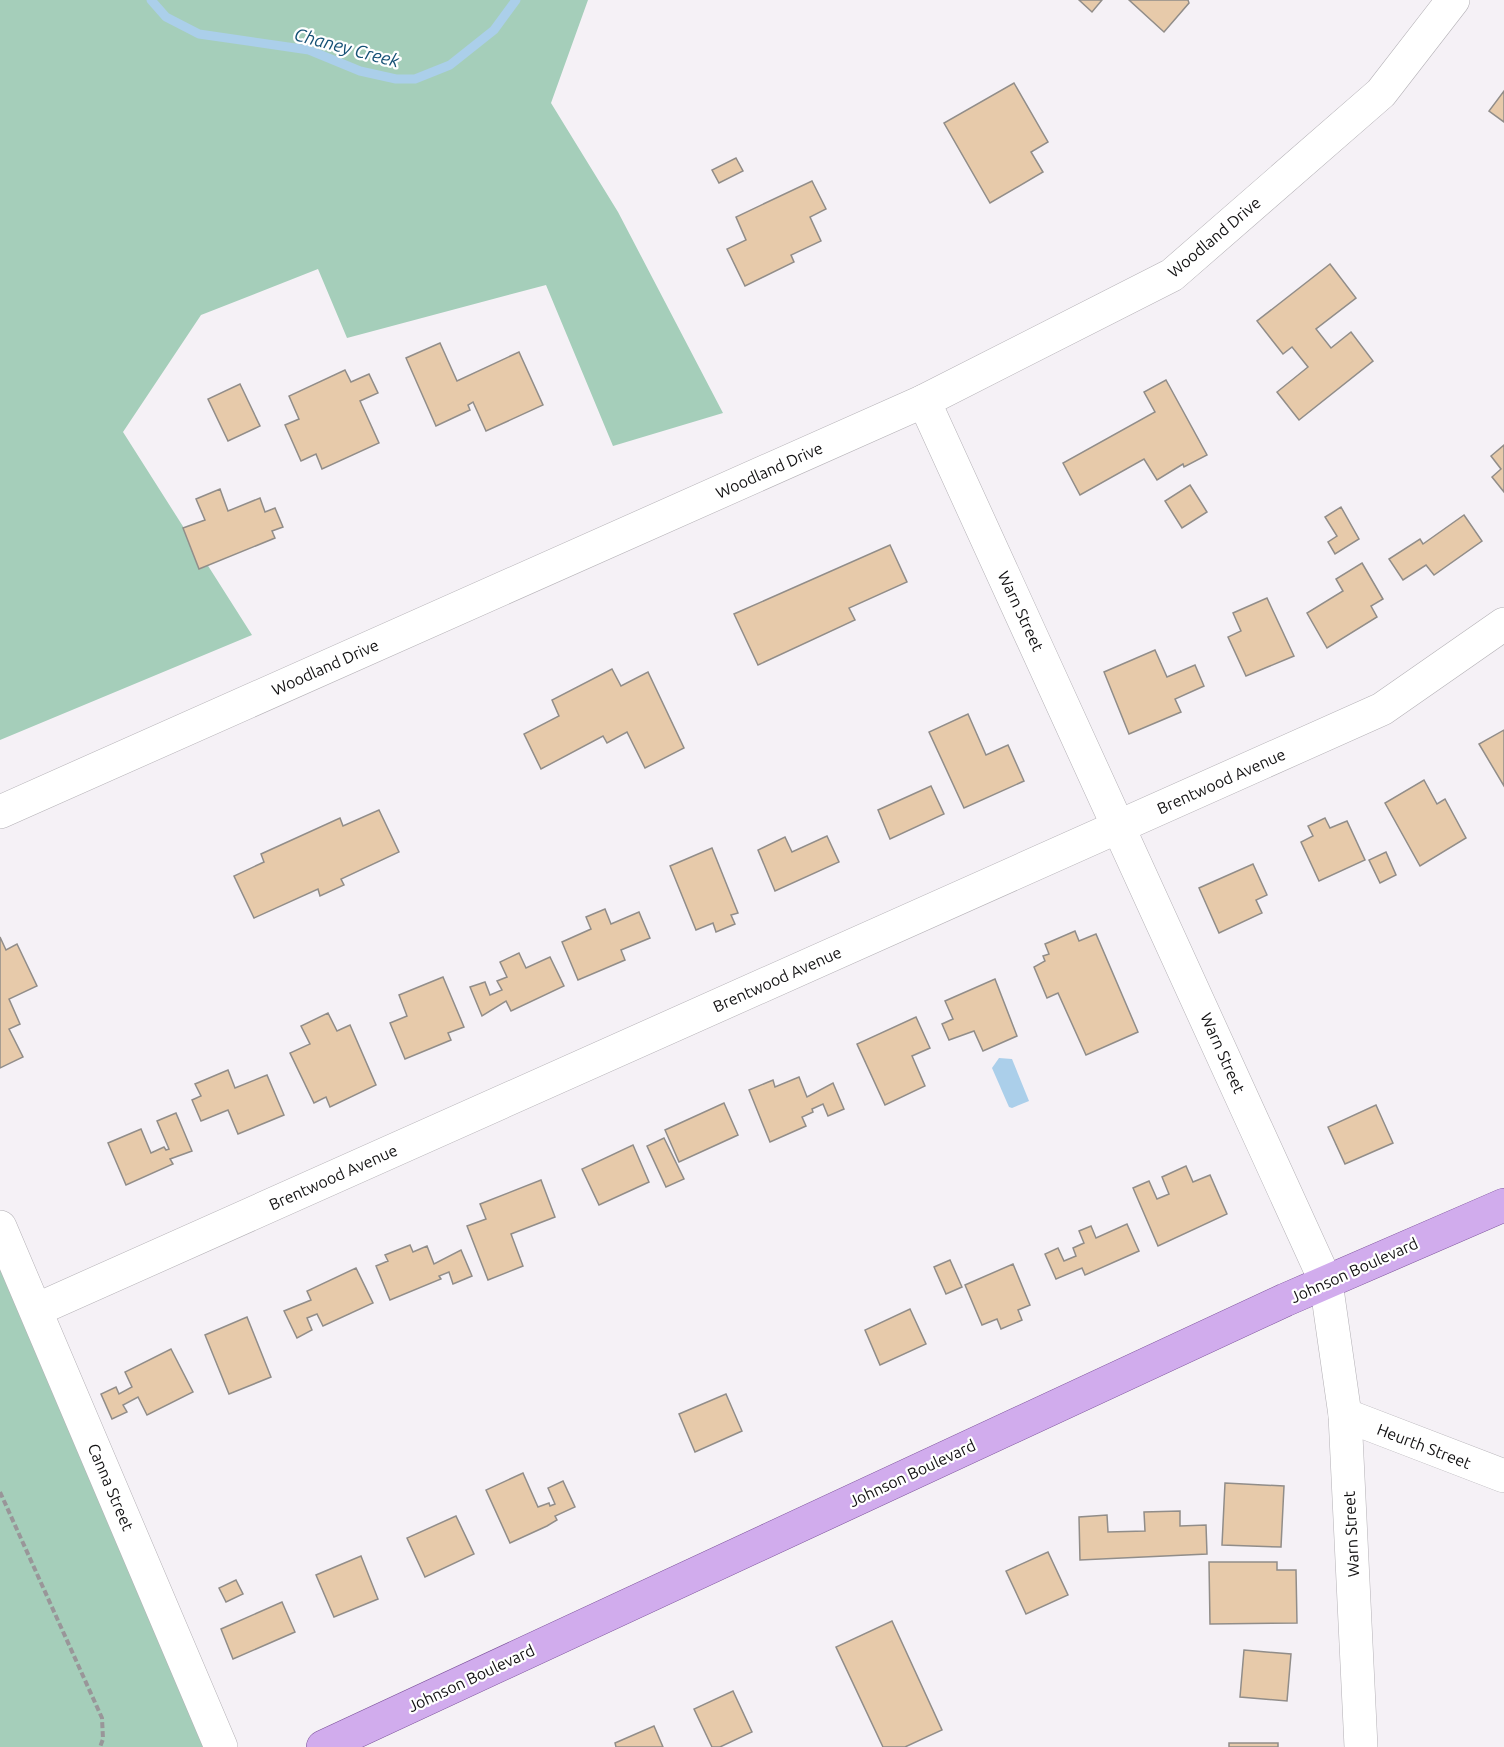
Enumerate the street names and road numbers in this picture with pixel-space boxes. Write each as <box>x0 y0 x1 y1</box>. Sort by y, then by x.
street label: Woodland Drive <box>1164 193 1264 281</box>
street label: Woodland Drive <box>713 438 825 502</box>
street label: Warn Street <box>995 568 1048 655</box>
street label: Woodland Drive <box>269 635 381 699</box>
street label: Brentwood Avenue <box>1154 745 1288 817</box>
street label: Brentwood Avenue <box>710 943 844 1015</box>
street label: Warn Street <box>1197 1010 1249 1097</box>
street label: Brentwood Avenue <box>266 1141 400 1213</box>
street label: Johnson Boulevard <box>1287 1234 1421 1306</box>
street label: Heurth Street <box>1375 1420 1474 1472</box>
street label: Johnson Boulevard <box>846 1436 978 1510</box>
street label: Canna Street <box>85 1441 138 1534</box>
street label: Warn Street <box>1340 1490 1362 1578</box>
street label: Johnson Boulevard <box>405 1641 537 1715</box>

